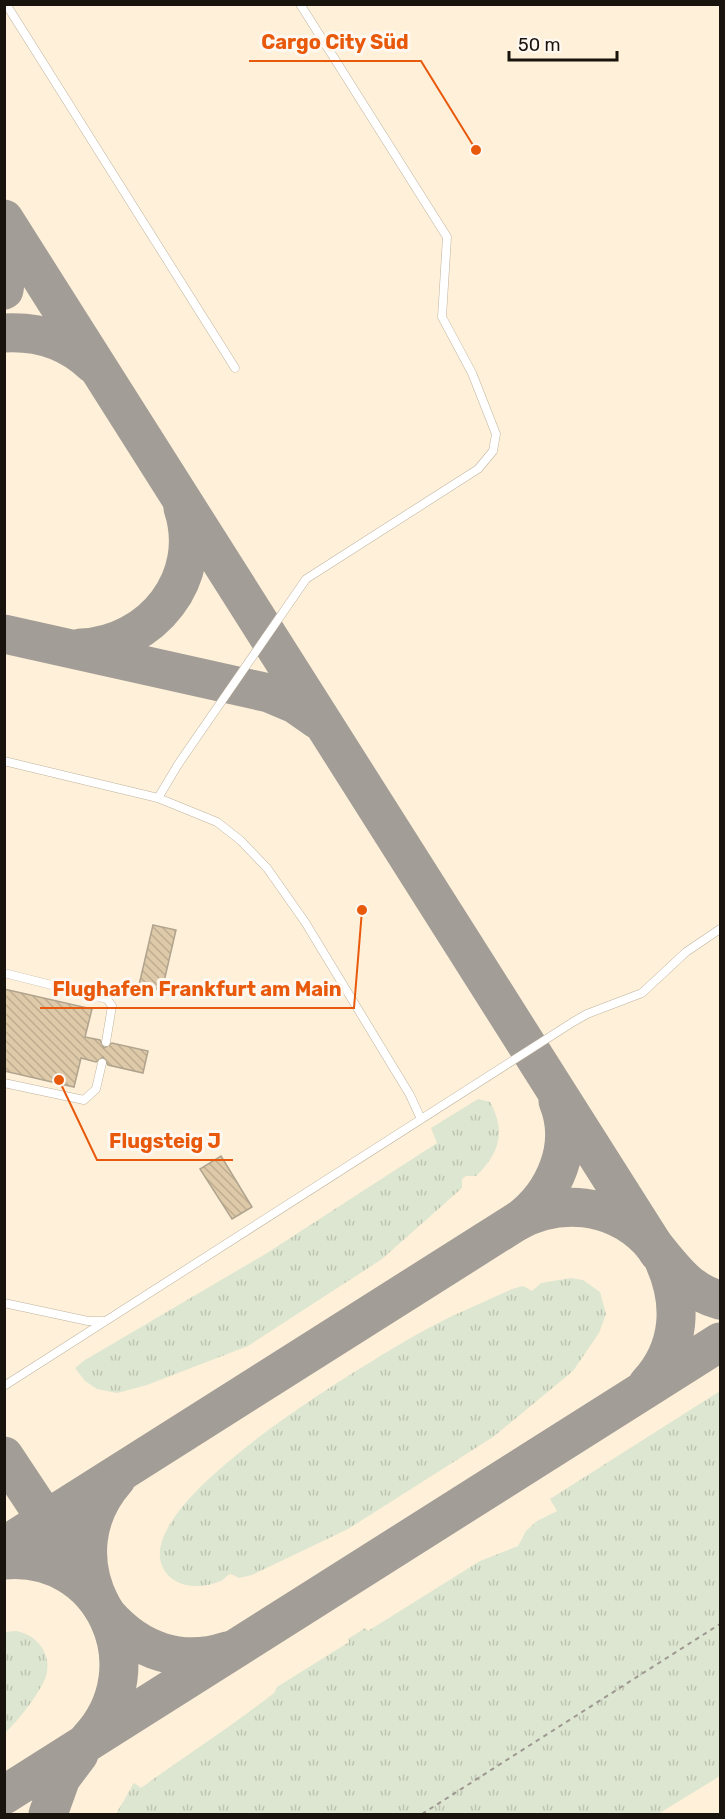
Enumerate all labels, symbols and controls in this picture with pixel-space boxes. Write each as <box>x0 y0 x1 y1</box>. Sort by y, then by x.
callout: Cargo City Süd <box>249 23 421 61</box>
scale bar <box>509 24 617 62</box>
text: Cargo City Süd <box>261 30 409 54</box>
text: 50 m <box>518 34 561 56</box>
callout: Flughafen Frankfurt am Main <box>40 970 354 1008</box>
text: Flughafen Frankfurt am Main <box>52 977 342 1001</box>
callout: Flugsteig J <box>97 1122 233 1160</box>
text: Flugsteig J <box>109 1129 221 1153</box>

